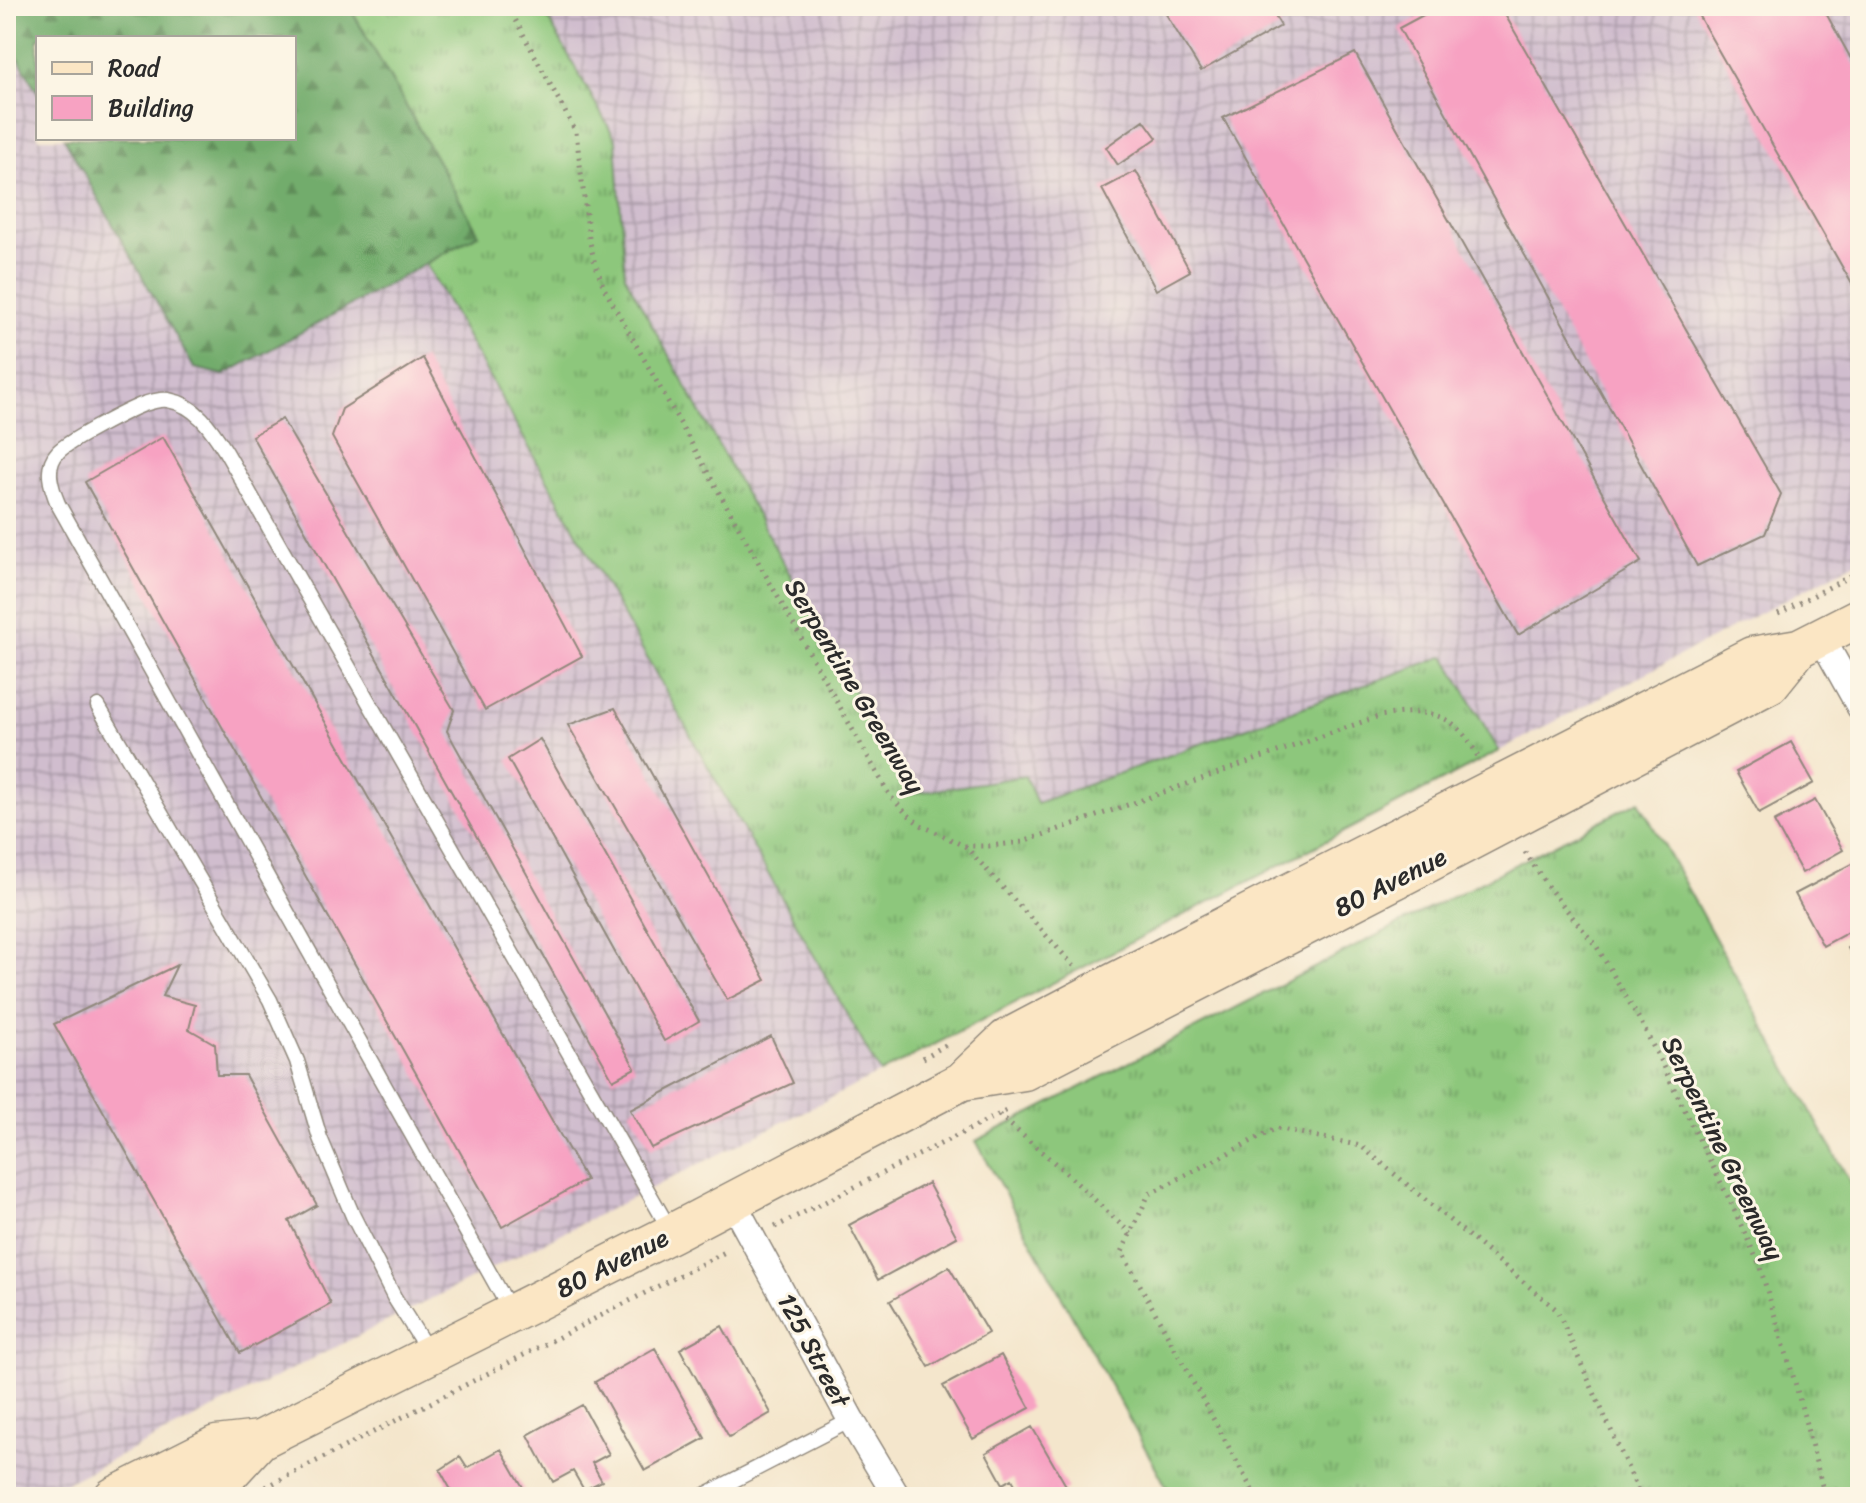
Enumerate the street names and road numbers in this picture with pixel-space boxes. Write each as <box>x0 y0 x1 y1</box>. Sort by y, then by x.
street label: Serpentine Greenway <box>772 569 938 804</box>
street label: 80 Avenue <box>1325 834 1455 930</box>
street label: Serpentine Greenway <box>1649 1028 1798 1269</box>
street label: 80 Avenue <box>547 1215 677 1311</box>
street label: 125 Street <box>765 1284 864 1417</box>

